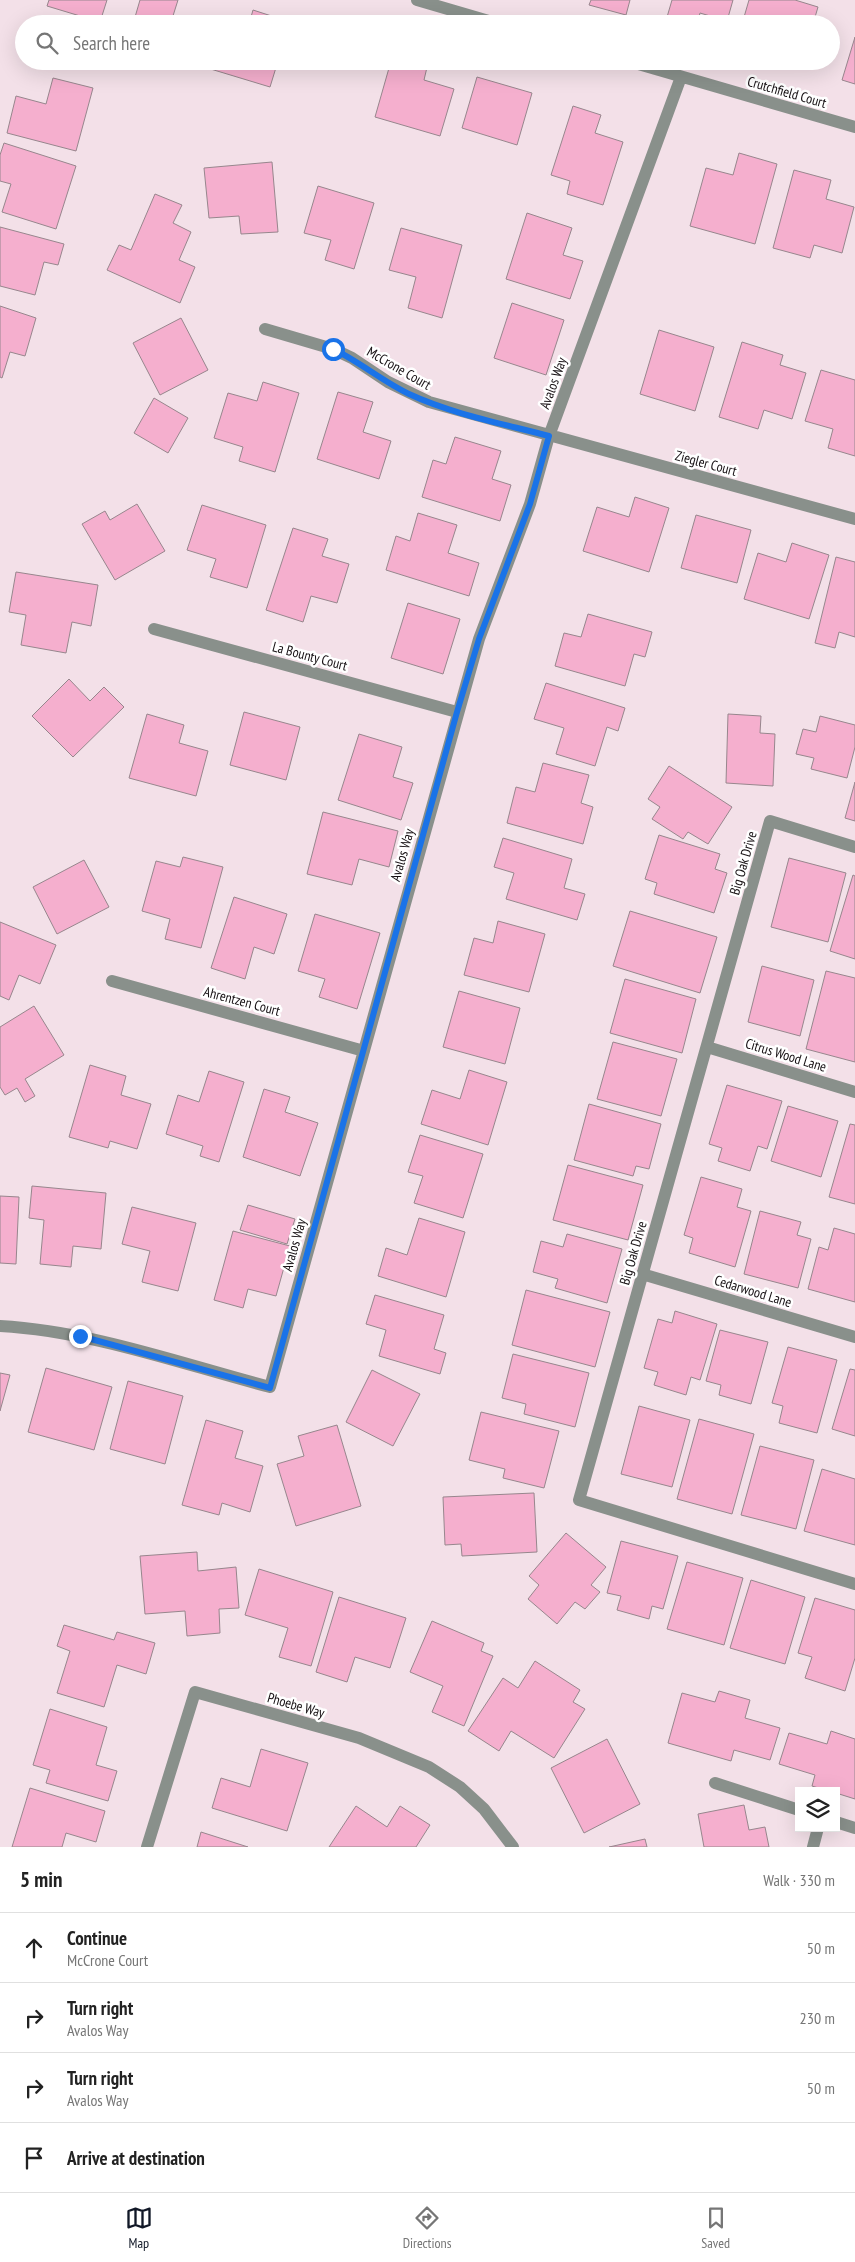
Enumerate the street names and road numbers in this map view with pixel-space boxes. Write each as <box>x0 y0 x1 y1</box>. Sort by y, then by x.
street label: Crutchfield Court <box>745 72 829 112</box>
street label: McCrone Court <box>364 342 434 394</box>
street label: Avalos Way <box>535 354 571 411</box>
street label: Ziegler Court <box>673 446 739 480</box>
street label: La Bounty Court <box>271 637 350 675</box>
street label: Avalos Way <box>386 826 418 883</box>
street label: Big Oak Drive <box>725 829 761 897</box>
street label: Ahrentzen Court <box>202 982 282 1020</box>
street label: Citrus Wood Lane <box>743 1034 829 1076</box>
street label: Avalos Way <box>278 1216 310 1273</box>
street label: Big Oak Drive <box>615 1219 651 1287</box>
street label: Cedarwood Lane <box>712 1271 794 1311</box>
street label: Phoebe Way <box>265 1688 327 1722</box>

